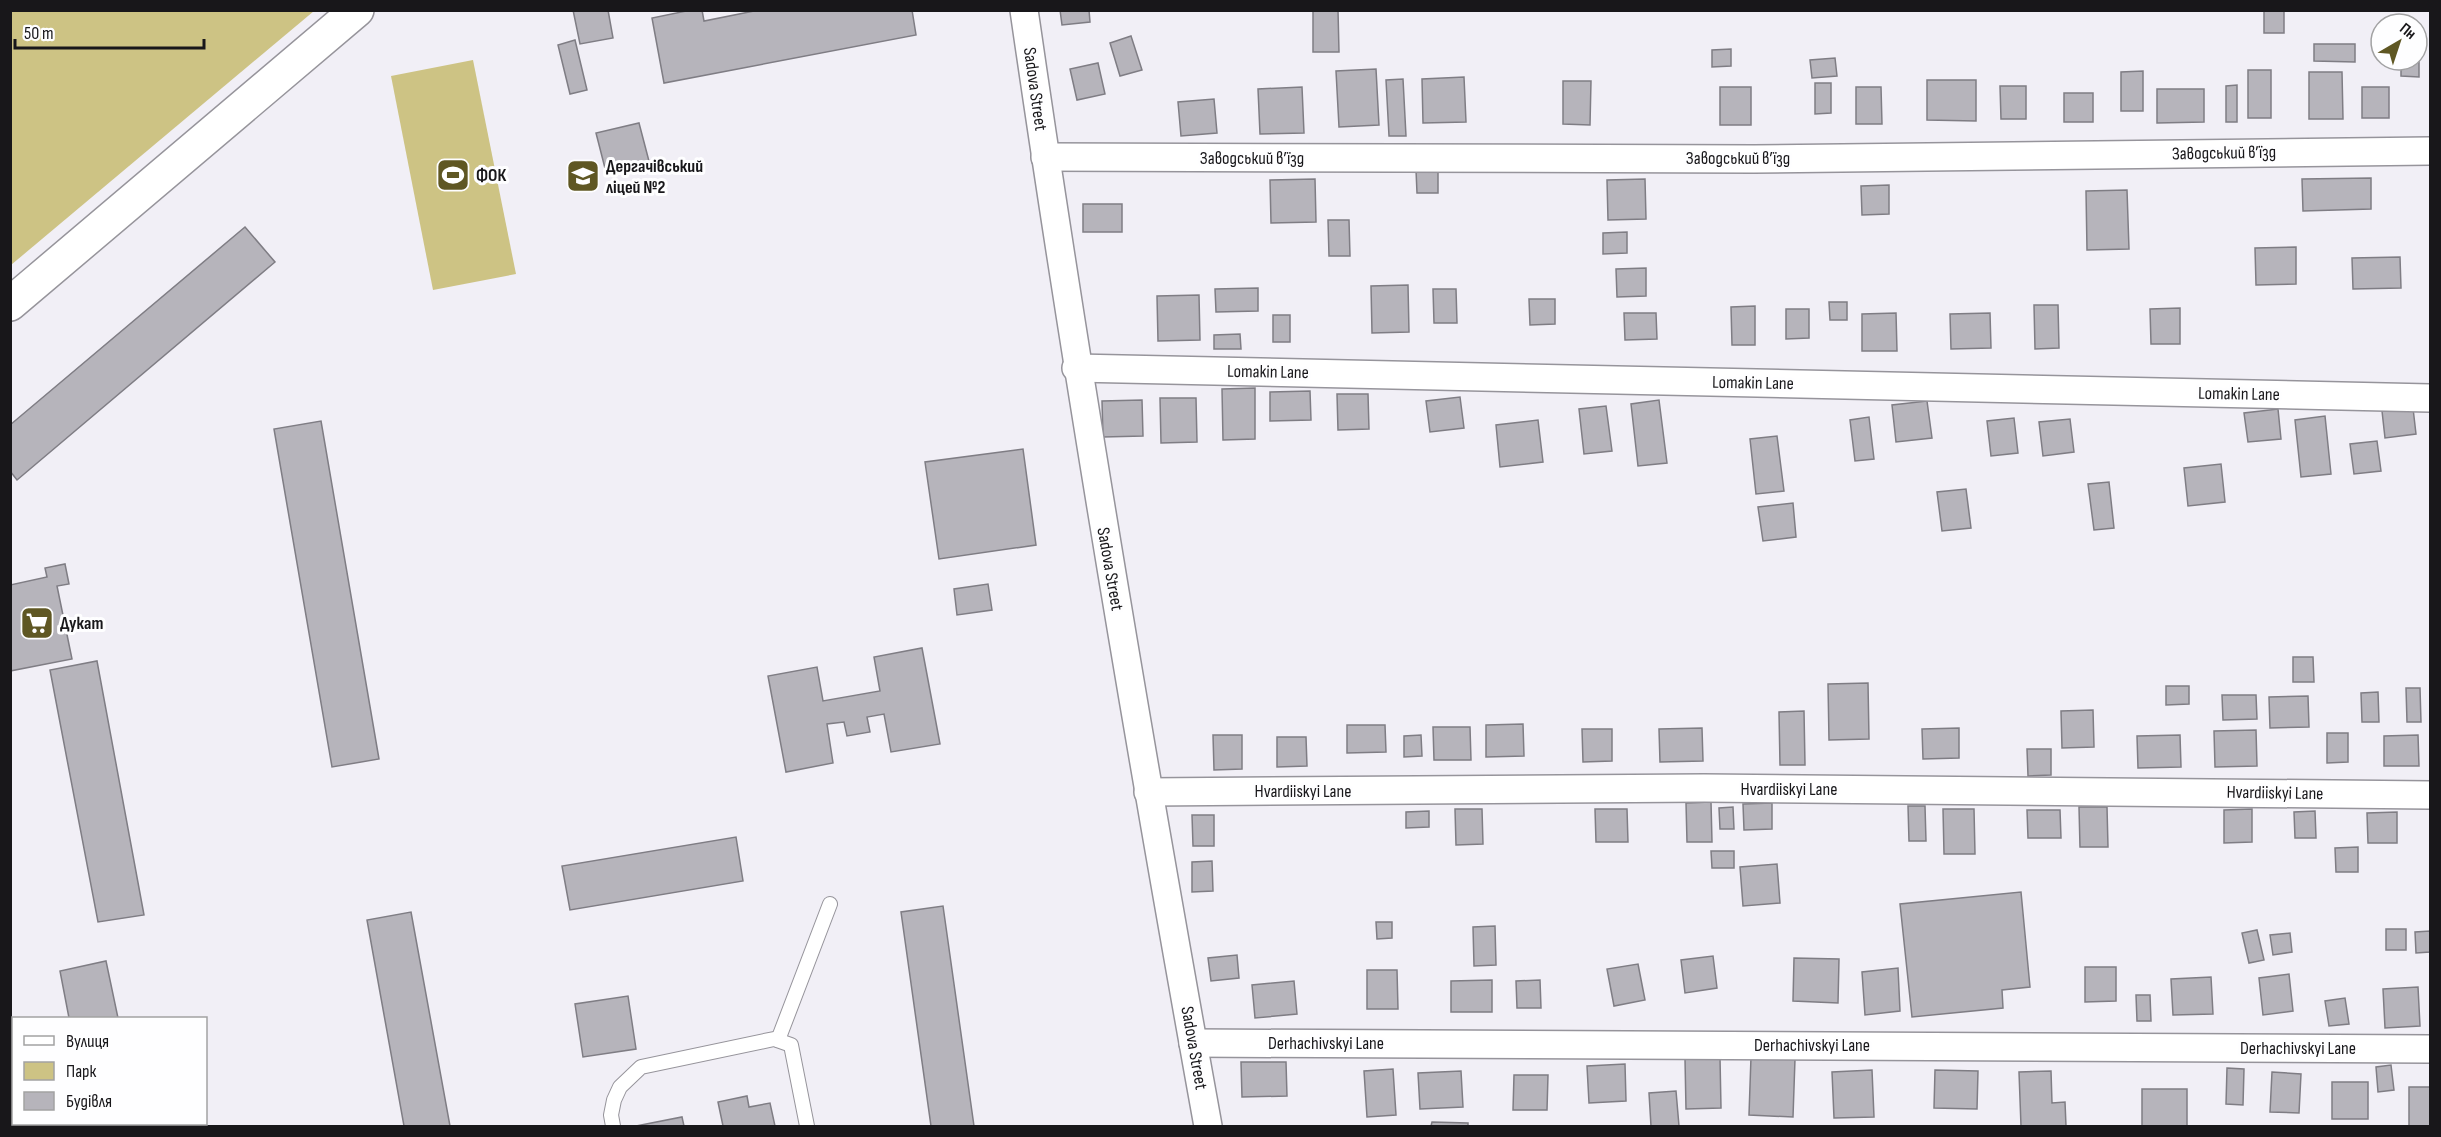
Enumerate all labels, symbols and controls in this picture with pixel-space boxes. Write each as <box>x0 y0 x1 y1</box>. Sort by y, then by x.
scale bar <box>15 12 204 50</box>
north arrow <box>2369 12 2429 72</box>
text: Пн <box>2396 19 2419 44</box>
text: 50 m <box>24 23 54 44</box>
street label: Sadova Street <box>1019 46 1051 133</box>
street label: Заводський в’їзд <box>2172 142 2276 164</box>
street label: Заводський в’їзд <box>1200 148 1304 169</box>
street label: Заводський в’їзд <box>1686 148 1790 169</box>
place label: Дергачівський ліцей №2 <box>606 156 703 198</box>
sports icon: ФОК <box>435 157 471 193</box>
school or university icon: Дергачівський ліцей №2 <box>565 158 601 194</box>
place label: ФОК <box>476 165 506 186</box>
street label: Lomakin Lane <box>1227 361 1309 383</box>
street label: Lomakin Lane <box>1712 372 1794 394</box>
street label: Lomakin Lane <box>2198 383 2280 405</box>
street label: Sadova Street <box>1092 526 1128 613</box>
supermarket icon: Дукат <box>19 605 55 641</box>
place label: Дукат <box>60 613 103 634</box>
street label: Hvardiiskyi Lane <box>1741 779 1837 800</box>
street label: Hvardiiskyi Lane <box>1255 781 1351 802</box>
street label: Hvardiiskyi Lane <box>2226 782 2324 804</box>
street label: Sadova Street <box>1176 1005 1212 1092</box>
legend <box>12 1017 207 1125</box>
text: Вулиця <box>66 1031 109 1052</box>
street label: Derhachivskyi Lane <box>1268 1033 1384 1054</box>
street label: Derhachivskyi Lane <box>1754 1035 1870 1056</box>
street label: Derhachivskyi Lane <box>2240 1038 2356 1059</box>
text: Парк <box>66 1061 97 1082</box>
text: Будівля <box>66 1091 112 1112</box>

